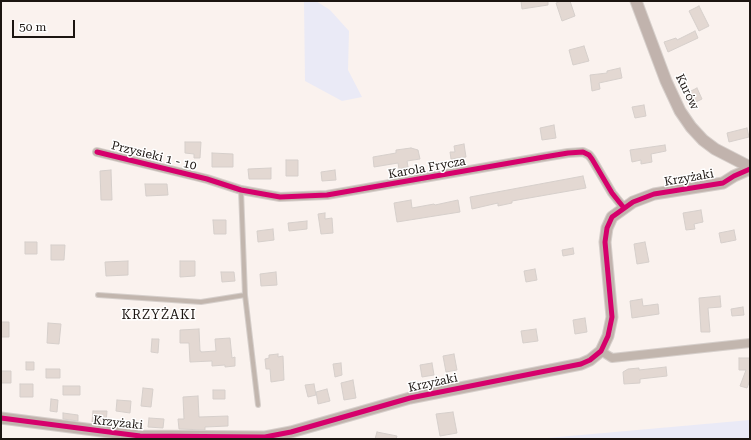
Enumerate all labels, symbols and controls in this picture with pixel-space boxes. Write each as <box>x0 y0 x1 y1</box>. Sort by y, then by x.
scale bar <box>14 12 77 38</box>
text: 50 m <box>19 20 46 34</box>
street label: Kurów <box>672 72 702 112</box>
street label: Przysieki 1 - 10 <box>110 138 198 174</box>
street label: Karola Frycza <box>387 154 467 182</box>
street label: Krzyżaki <box>663 167 715 189</box>
district label: KRZYŻAKI <box>122 307 196 323</box>
street label: Krzyżaki <box>407 371 459 395</box>
street label: Krzyżaki <box>92 413 144 433</box>

